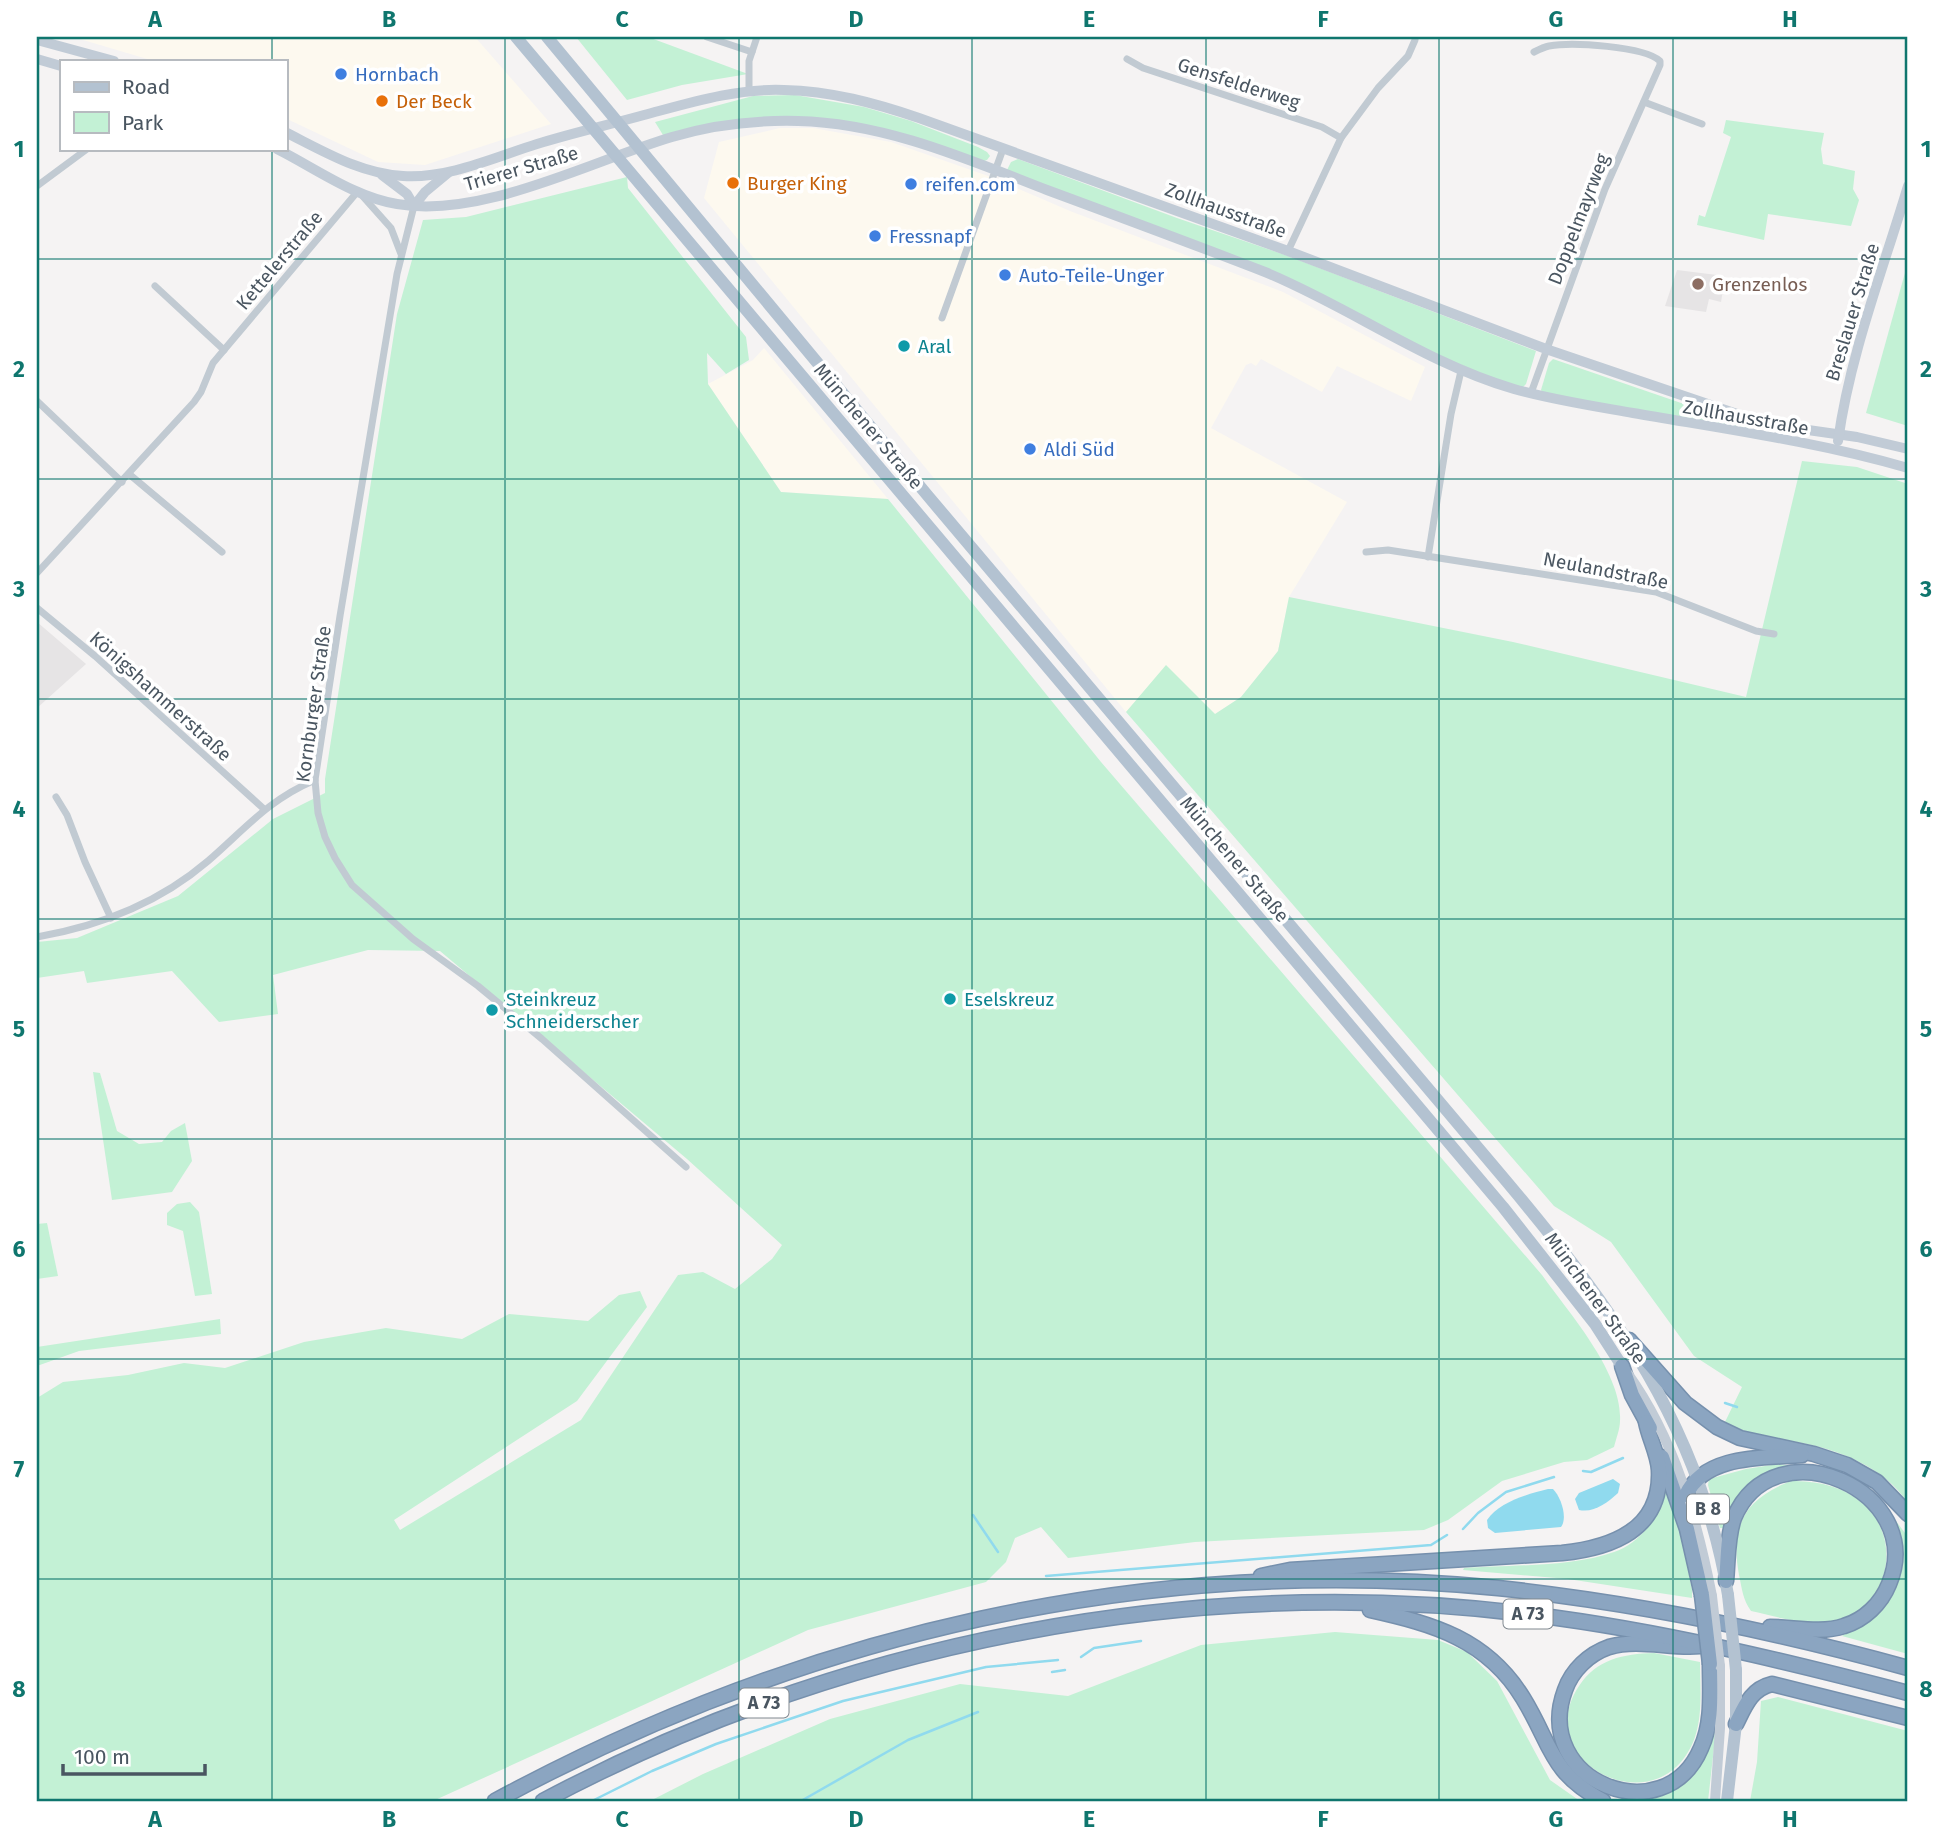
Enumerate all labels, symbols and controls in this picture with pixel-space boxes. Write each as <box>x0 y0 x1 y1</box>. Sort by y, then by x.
text: A <box>147 5 162 33</box>
text: B <box>382 5 396 33</box>
text: C <box>615 5 629 33</box>
text: D <box>849 5 864 33</box>
text: E <box>1083 5 1095 33</box>
text: F <box>1317 5 1329 33</box>
text: G <box>1549 5 1563 33</box>
text: H <box>1782 5 1798 33</box>
street label: Gensfelderweg <box>1175 53 1303 114</box>
legend <box>60 60 287 150</box>
place label: Hornbach <box>355 63 439 86</box>
marker: Hornbach <box>333 66 349 82</box>
text: Road <box>122 74 170 100</box>
place label: Der Beck <box>396 90 472 113</box>
marker: Der Beck <box>374 93 390 109</box>
text: Park <box>122 110 164 136</box>
text: 1 <box>14 135 24 163</box>
text: 1 <box>1921 135 1931 163</box>
street label: Trierer Straße <box>461 141 581 196</box>
street label: Doppelmayrweg <box>1543 150 1614 288</box>
place label: Burger King <box>747 172 847 195</box>
place label: reifen.com <box>925 173 1016 196</box>
marker: Burger King <box>725 175 741 191</box>
marker: reifen.com <box>903 176 919 192</box>
street label: Zollhausstraße <box>1162 178 1290 243</box>
street label: Kettelerstraße <box>231 206 328 315</box>
place label: Fressnapf <box>889 225 973 248</box>
marker: Fressnapf <box>867 228 883 244</box>
street label: Breslauer Straße <box>1821 240 1884 384</box>
place label: Auto-Teile-Unger <box>1019 264 1165 287</box>
marker: Auto-Teile-Unger <box>997 267 1013 283</box>
place label: Grenzenlos <box>1712 273 1807 296</box>
marker: Grenzenlos <box>1690 276 1706 292</box>
place label: Aral <box>918 335 952 358</box>
marker: Aral <box>896 338 912 354</box>
text: 2 <box>13 355 25 383</box>
text: 2 <box>1920 355 1932 383</box>
street label: Münchener Straße <box>809 359 928 494</box>
street label: Zollhausstraße <box>1681 395 1811 440</box>
place label: Aldi Süd <box>1044 438 1115 461</box>
marker: Aldi Süd <box>1022 441 1038 457</box>
street label: Neulandstraße <box>1541 547 1670 594</box>
text: 3 <box>12 575 25 603</box>
text: 3 <box>1919 575 1932 603</box>
street label: Kornburger Straße <box>291 624 336 784</box>
street label: Königshammerstraße <box>85 627 236 766</box>
street label: Münchener Straße <box>1175 792 1294 927</box>
text: 4 <box>13 795 26 823</box>
text: 4 <box>1920 795 1933 823</box>
place label: Steinkreuz Schneiderscher <box>506 988 640 1033</box>
place label: Eselskreuz <box>964 988 1054 1011</box>
marker: Eselskreuz <box>942 991 958 1007</box>
marker: Steinkreuz Schneiderscher <box>484 1002 500 1018</box>
text: 5 <box>13 1015 25 1043</box>
text: 5 <box>1920 1015 1932 1043</box>
street label: Münchener Straße <box>1540 1228 1651 1369</box>
text: 6 <box>13 1235 26 1263</box>
text: 6 <box>1920 1235 1933 1263</box>
text: 7 <box>14 1455 25 1483</box>
text: 7 <box>1921 1455 1932 1483</box>
road number: B 8 <box>1687 1494 1729 1524</box>
road number: A 73 <box>1504 1600 1552 1629</box>
text: 8 <box>12 1675 26 1703</box>
text: 8 <box>1919 1675 1933 1703</box>
road number: A 73 <box>740 1688 788 1718</box>
scale bar <box>63 1733 205 1777</box>
text: 100 m <box>74 1744 130 1770</box>
text: A <box>147 1805 162 1833</box>
text: B <box>382 1805 396 1833</box>
text: C <box>615 1805 629 1833</box>
text: D <box>849 1805 864 1833</box>
text: E <box>1083 1805 1095 1833</box>
text: F <box>1317 1805 1329 1833</box>
text: G <box>1549 1805 1563 1833</box>
text: H <box>1782 1805 1798 1833</box>

